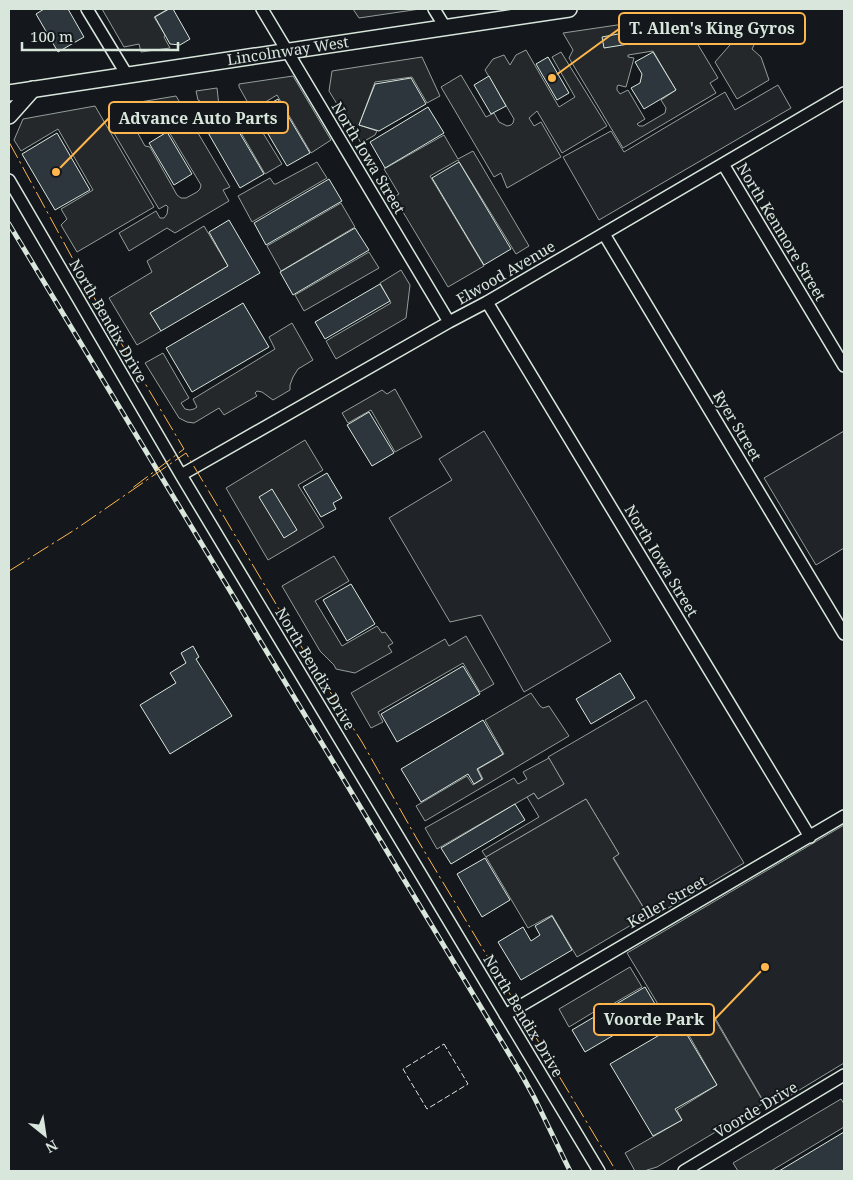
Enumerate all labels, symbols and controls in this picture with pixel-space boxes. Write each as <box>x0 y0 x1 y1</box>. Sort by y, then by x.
callout: T. Allen's King Gyros <box>619 13 805 44</box>
text: T. Allen's King Gyros <box>629 17 795 39</box>
scale bar <box>22 20 179 52</box>
text: 100 m <box>30 26 73 46</box>
street label: Lincolnway West <box>226 31 350 69</box>
street label: North Iowa Street <box>328 98 410 217</box>
callout: Advance Auto Parts <box>109 102 288 133</box>
text: Advance Auto Parts <box>118 107 278 129</box>
street label: North Kenmore Street <box>733 159 831 304</box>
street label: Elwood Avenue <box>452 236 559 309</box>
street label: North Bendix Drive <box>65 255 152 386</box>
street label: Ryer Street <box>709 387 767 464</box>
street label: North Iowa Street <box>621 501 703 620</box>
street label: North Bendix Drive <box>271 604 360 733</box>
street label: Keller Street <box>623 870 710 932</box>
street label: North Bendix Drive <box>479 951 568 1080</box>
callout: Voorde Park <box>594 1004 714 1035</box>
text: Voorde Park <box>604 1008 705 1030</box>
street label: Voorde Drive <box>710 1076 801 1142</box>
north arrow <box>20 1110 70 1160</box>
text: N <box>42 1136 61 1158</box>

